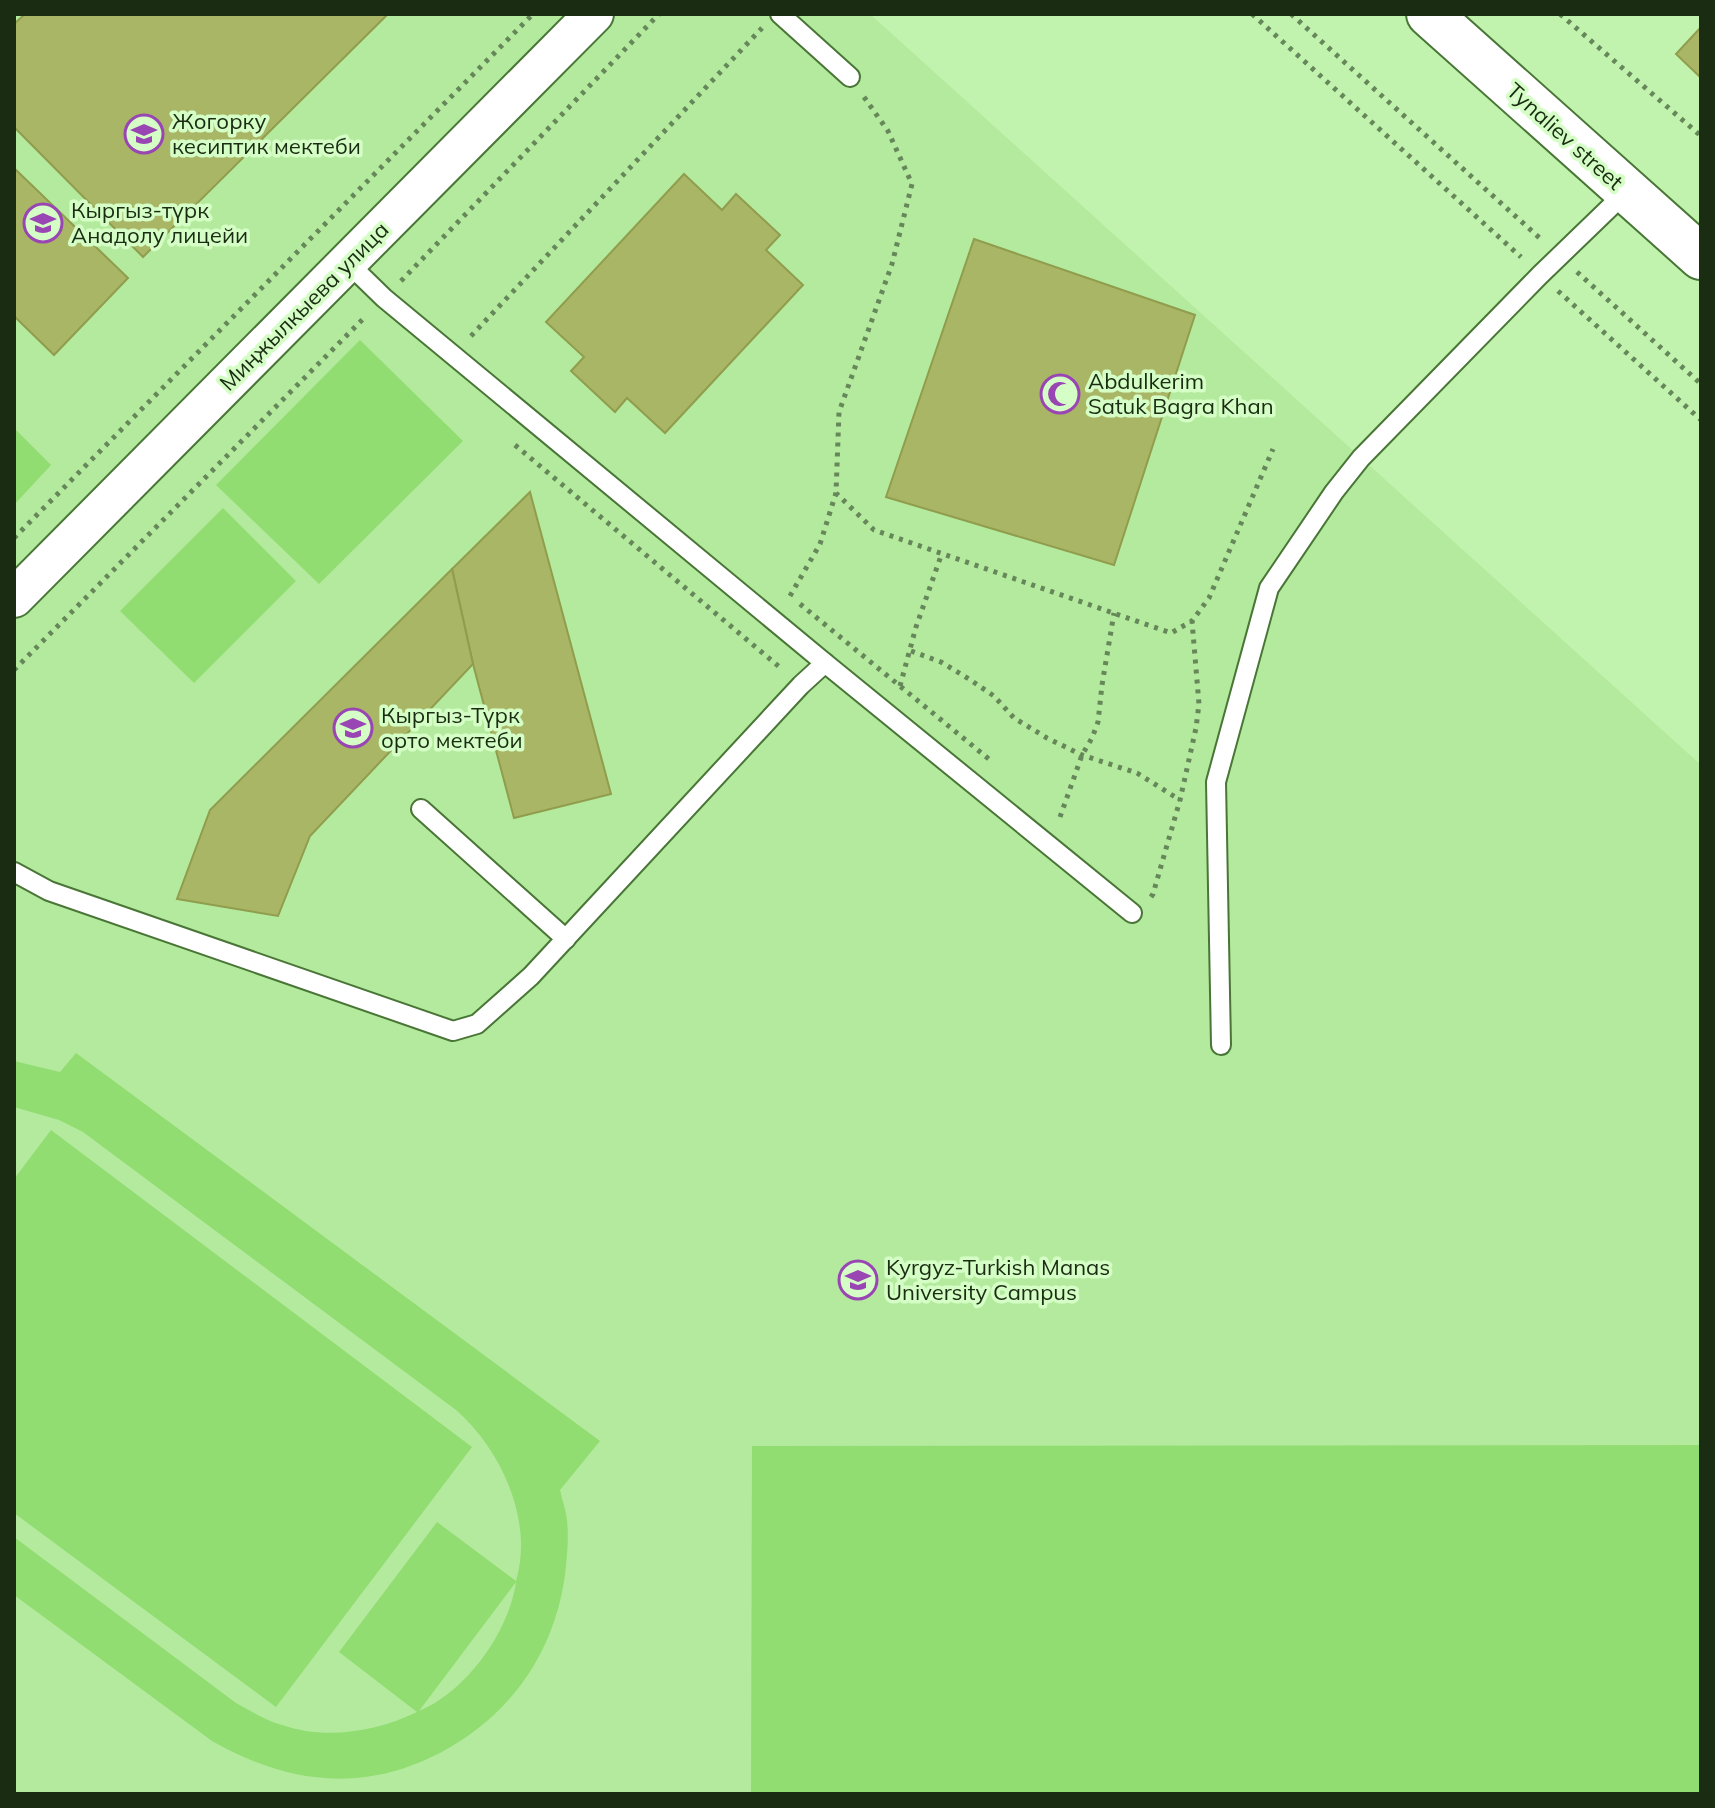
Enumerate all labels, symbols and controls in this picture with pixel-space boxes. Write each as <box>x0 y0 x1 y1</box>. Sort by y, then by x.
street label: Tynaliev street <box>1501 76 1629 196</box>
place label: Жогорку кесиптик мектеби <box>172 107 361 160</box>
school or university icon: Жогорку кесиптик мектеби <box>123 113 165 155</box>
place label: Кыргыз-түрк Анадолу лицейи <box>71 196 248 249</box>
school or university icon: Кыргыз-түрк Анадолу лицейи <box>22 202 64 244</box>
street label: Миңжылкыева улица <box>213 215 395 397</box>
place label: Abdulkerim Satuk Bagra Khan <box>1088 367 1274 420</box>
mosque icon: Abdulkerim Satuk Bagra Khan <box>1039 373 1081 415</box>
place label: Кыргыз-Түрк орто мектеби <box>381 701 523 754</box>
school or university icon: Кыргыз-Түрк орто мектеби <box>332 707 374 749</box>
place label: Kyrgyz-Turkish Manas University Campus <box>886 1253 1110 1306</box>
school or university icon: Kyrgyz-Turkish Manas University Campus <box>837 1259 879 1301</box>

